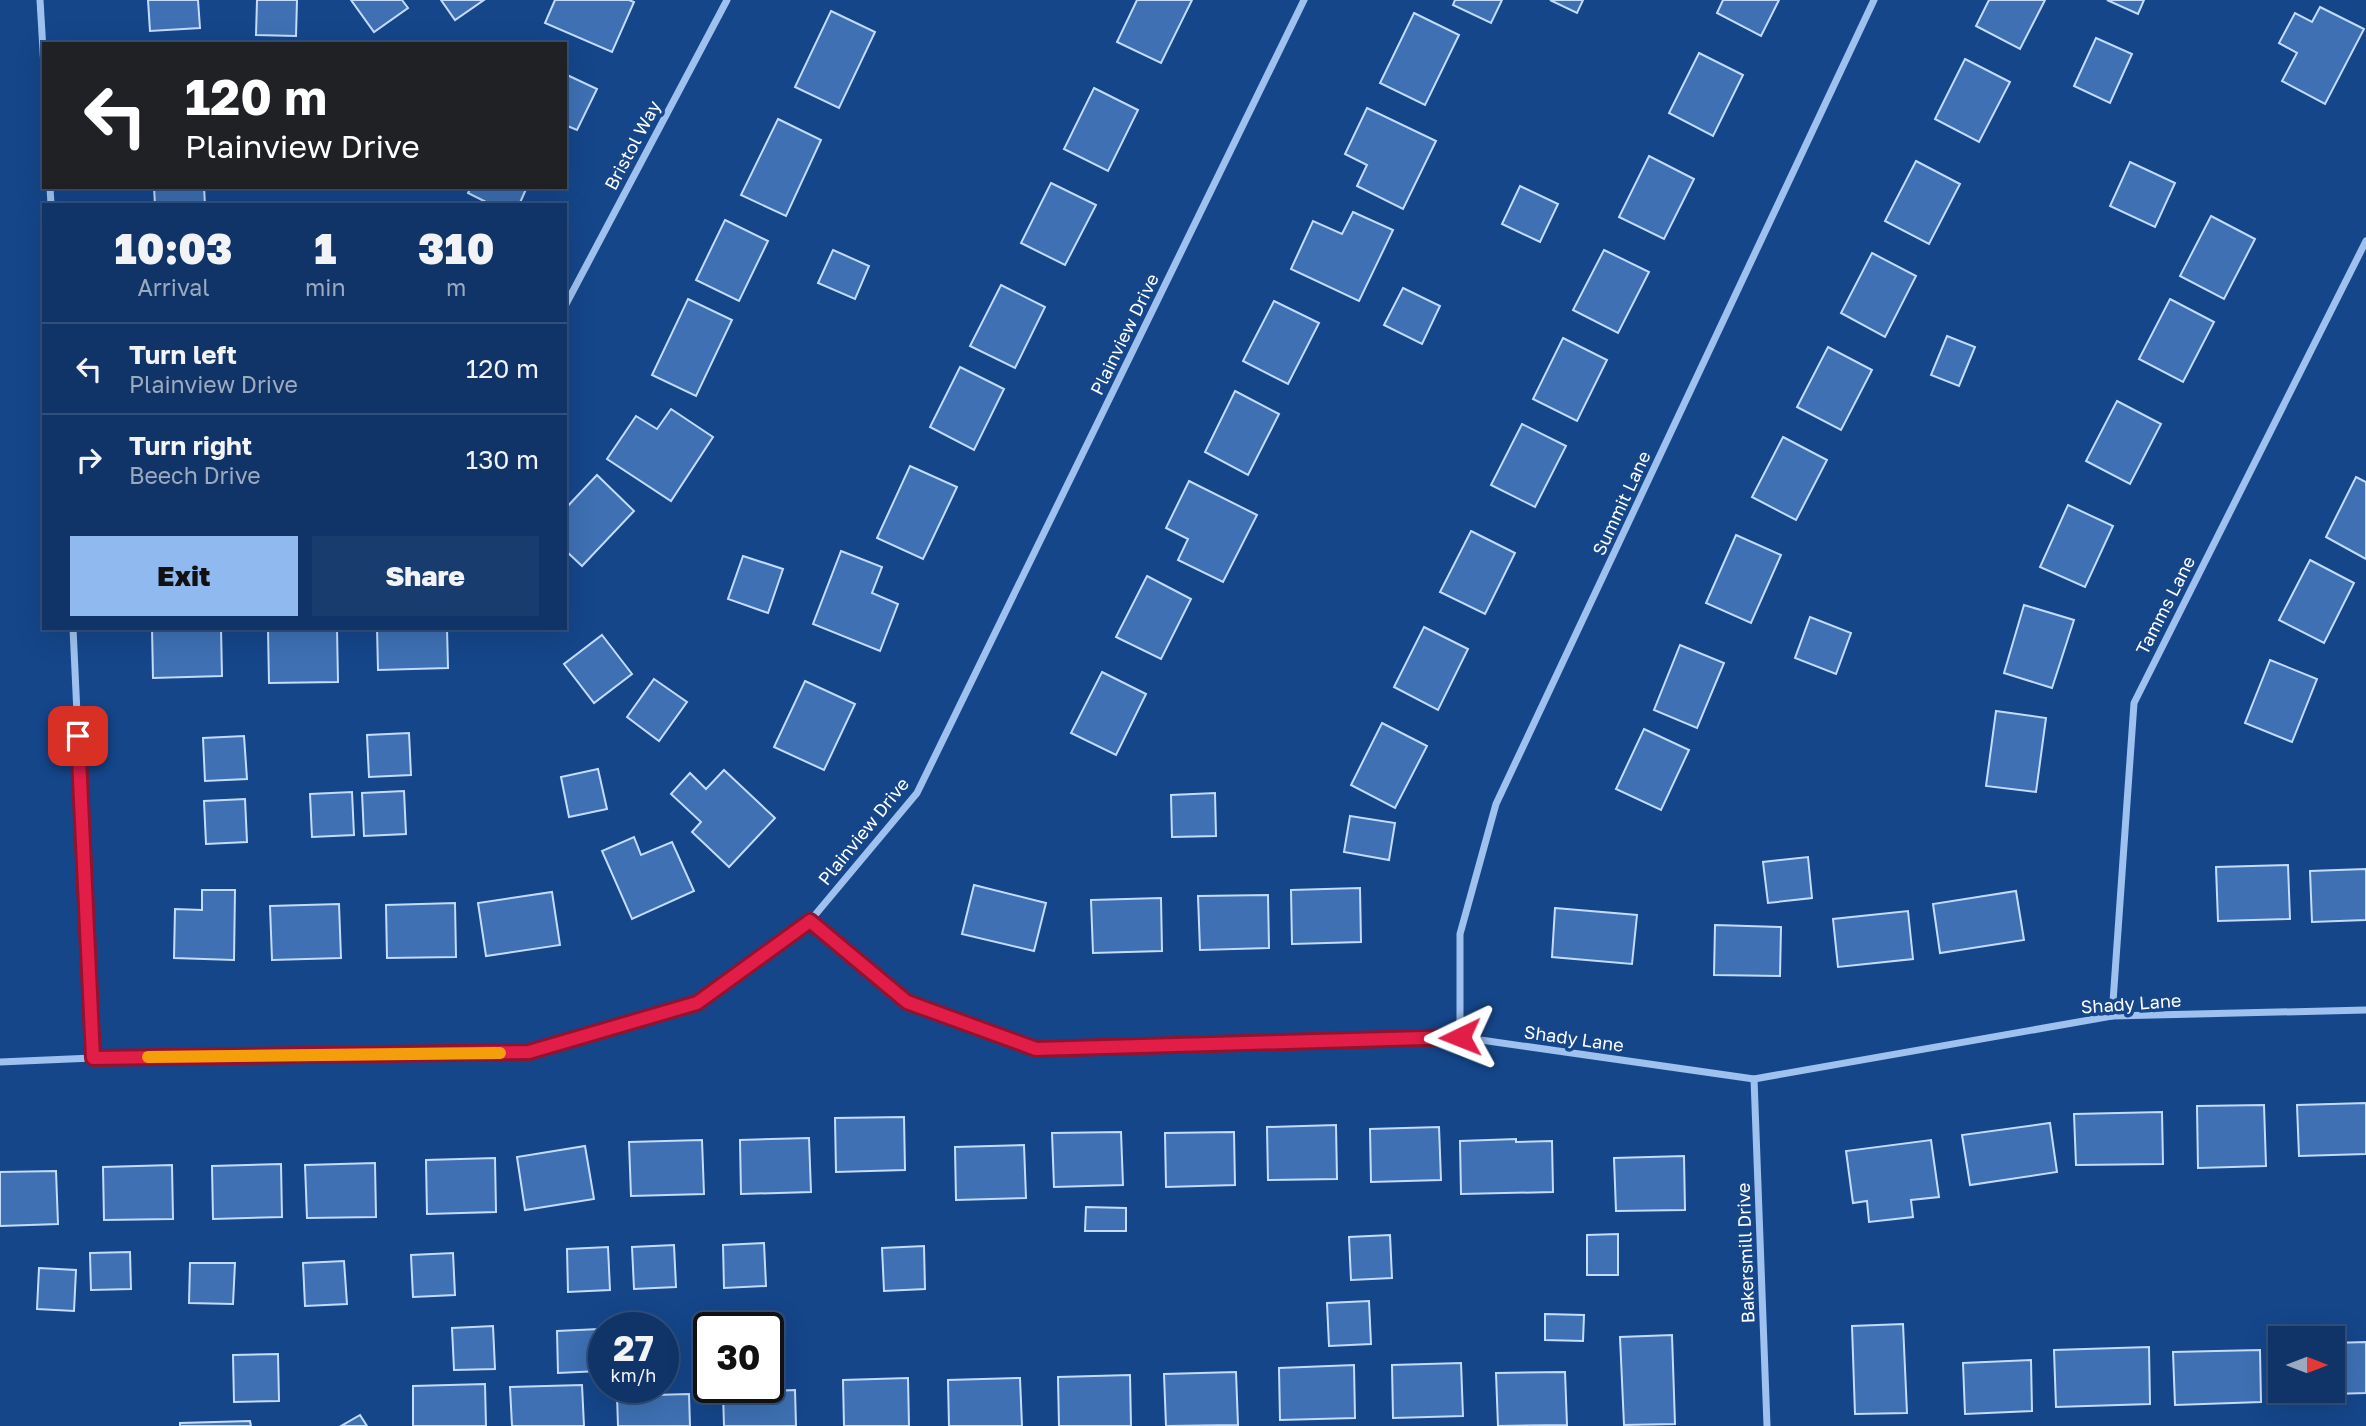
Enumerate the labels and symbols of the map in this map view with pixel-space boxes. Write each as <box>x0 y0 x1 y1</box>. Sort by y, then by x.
street label: Bristol Way <box>599 97 665 193</box>
street label: Plainview Drive <box>1085 270 1163 398</box>
street label: Summit Lane <box>1587 447 1655 559</box>
street label: Tamms Lane <box>2131 552 2199 658</box>
pin <box>48 706 108 766</box>
street label: Plainview Drive <box>813 773 913 889</box>
street label: Shady Lane <box>2080 989 2182 1017</box>
position arrow <box>1423 1000 1497 1074</box>
street label: Shady Lane <box>1523 1020 1625 1056</box>
street label: Bakersmill Drive <box>1732 1182 1758 1324</box>
speed limit sign: 30 <box>693 1312 784 1403</box>
north arrow <box>2268 1326 2345 1404</box>

